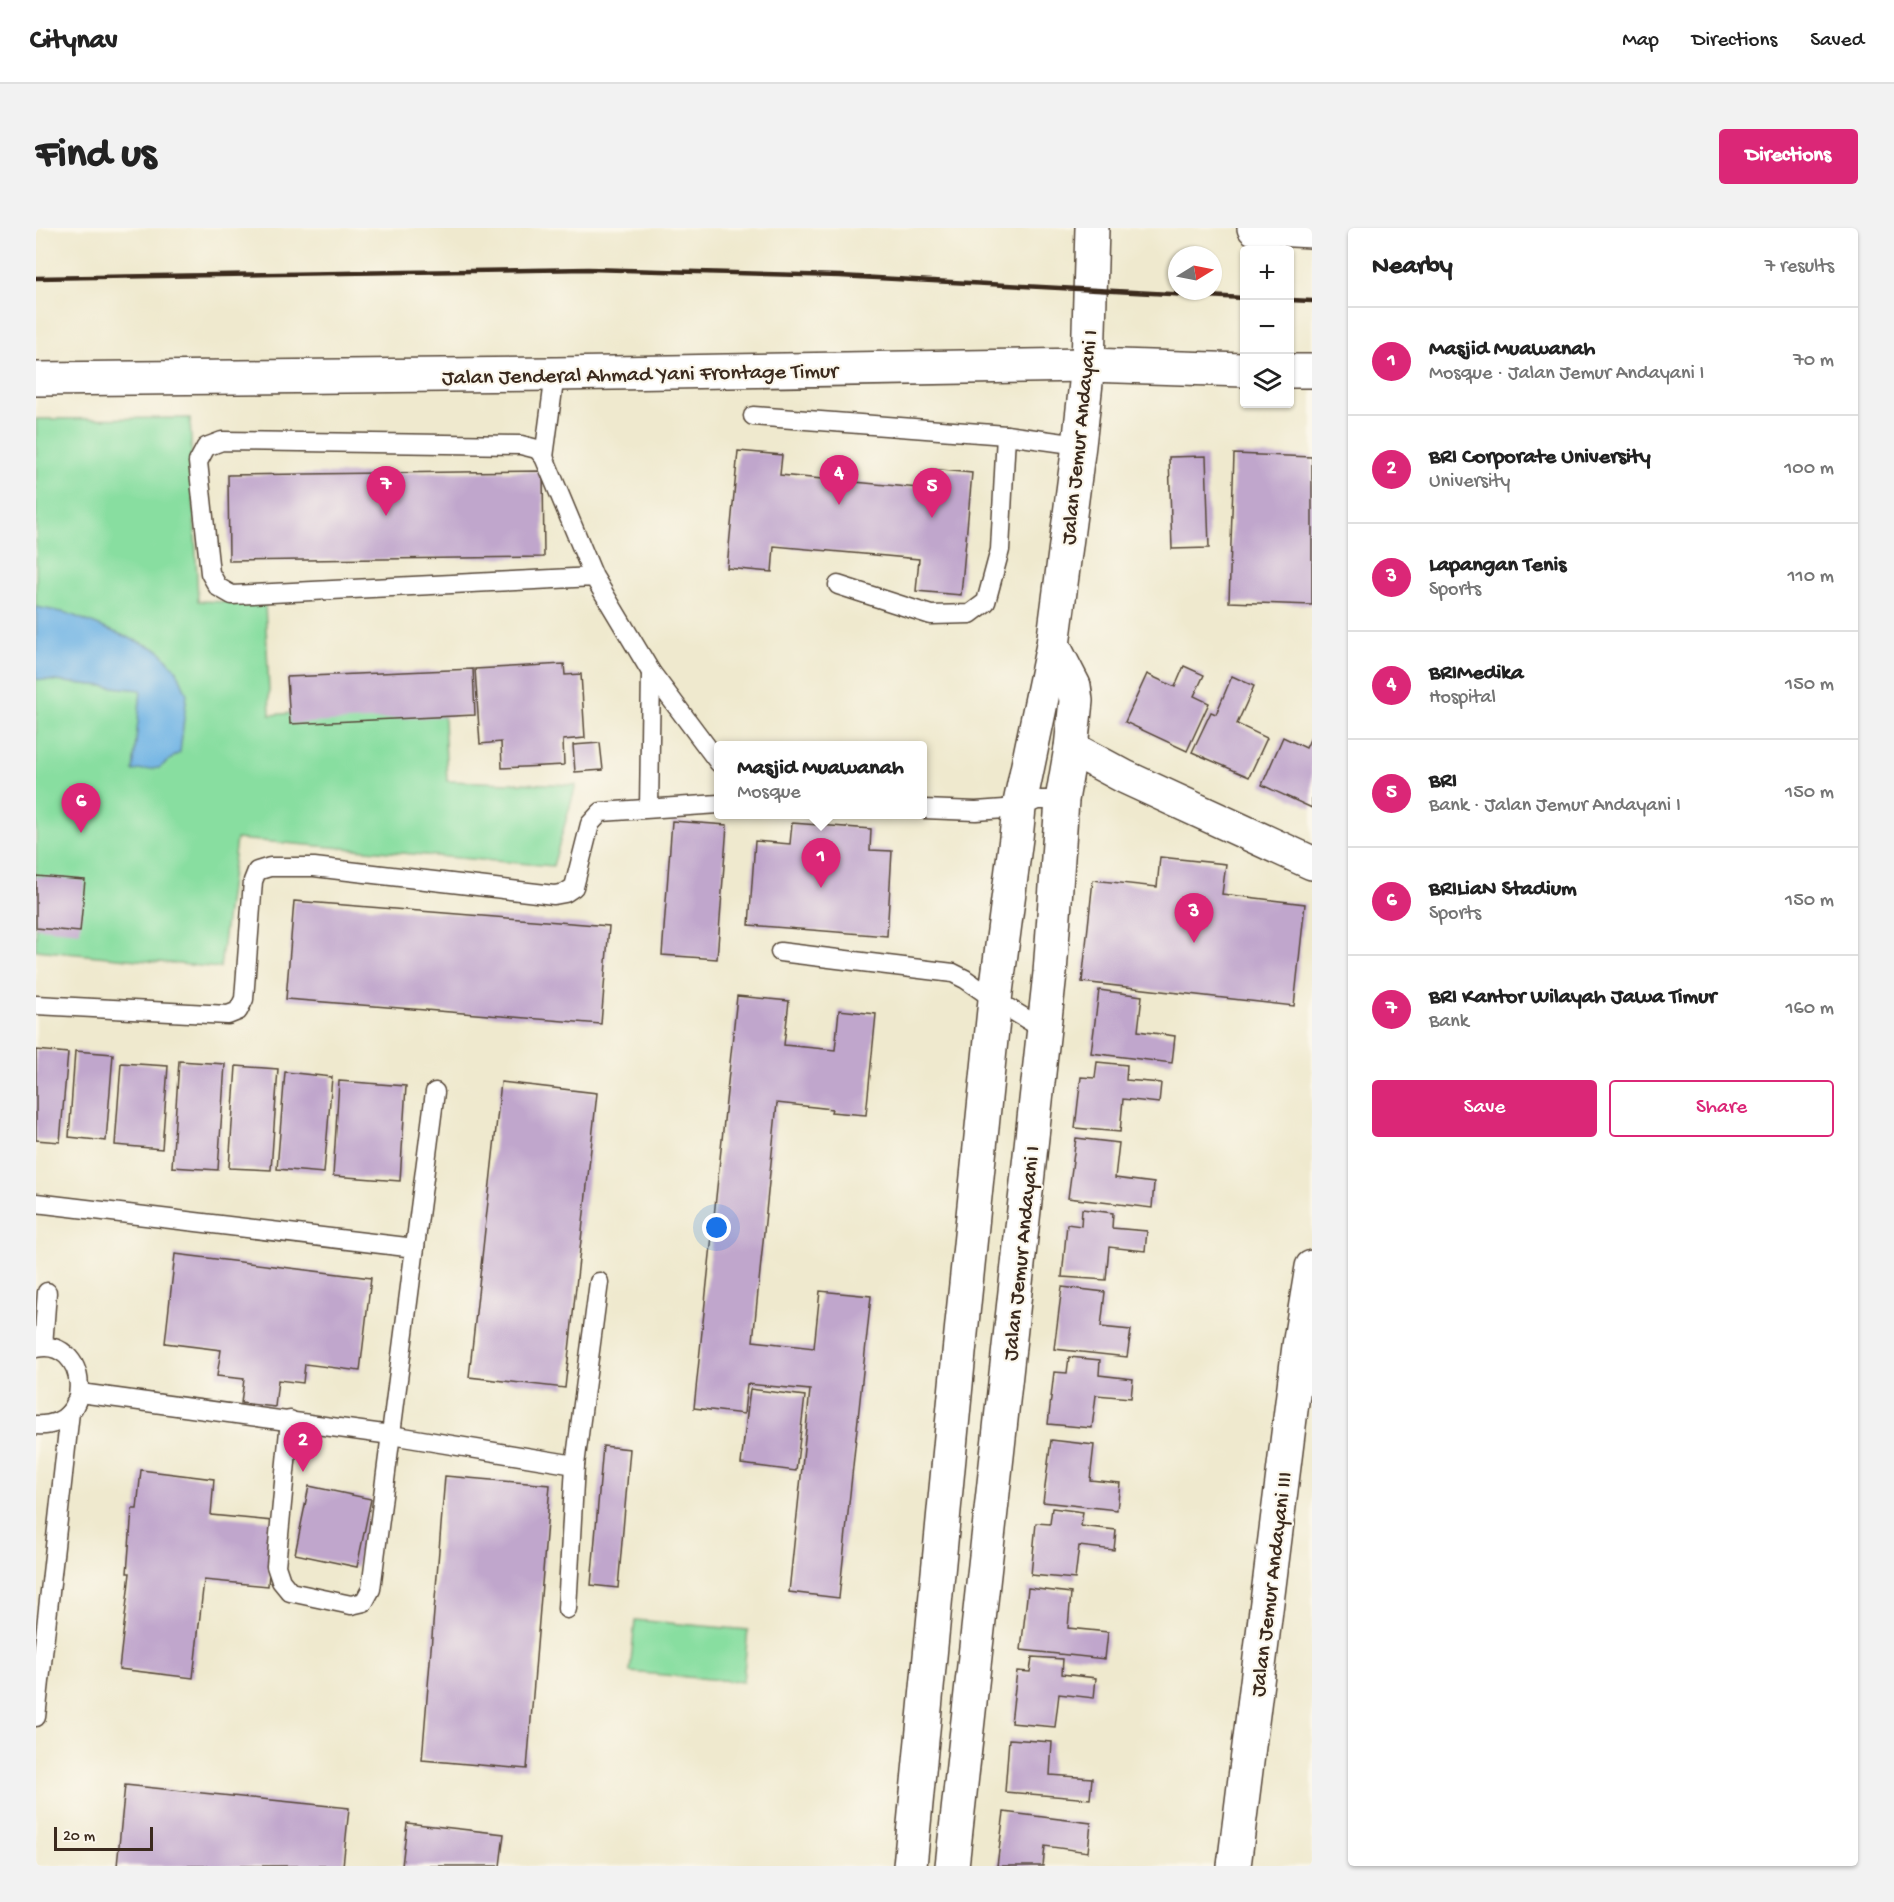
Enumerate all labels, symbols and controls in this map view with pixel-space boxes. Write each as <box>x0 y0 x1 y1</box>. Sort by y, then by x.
text: Citynav <box>30 25 118 58</box>
text: Map <box>1622 29 1659 54</box>
text: Directions <box>1692 29 1777 54</box>
text: Saved <box>1810 29 1864 54</box>
button: Directions <box>1719 129 1858 184</box>
text: Find us <box>36 132 156 181</box>
north arrow <box>1168 246 1222 300</box>
map controls <box>1240 246 1294 408</box>
button: + <box>1240 246 1294 300</box>
text: Nearby <box>1372 252 1453 283</box>
text: 7 results <box>1765 256 1834 279</box>
button: − <box>1240 300 1294 354</box>
street label: Jalan Jemur Andayani I <box>1057 329 1105 546</box>
text: Masjid Muawanah <box>1429 337 1595 363</box>
text: 1 <box>1387 350 1396 373</box>
text: 70 m <box>1793 350 1834 373</box>
button: layers <box>1240 354 1294 408</box>
street label: Jalan Jenderal Ahmad Yani Frontage Timur <box>442 360 841 392</box>
text: Mosque · Jalan Jemur Andayani I <box>1429 363 1704 386</box>
text: BRI Corporate University <box>1429 445 1651 471</box>
pin: 4 <box>820 456 858 505</box>
text: 2 <box>1387 458 1396 481</box>
text: 100 m <box>1784 458 1834 481</box>
pin: 7 <box>366 466 406 516</box>
pin: 5 <box>912 468 952 518</box>
text: University <box>1429 471 1510 494</box>
text: Lapangan Tenis <box>1429 553 1566 579</box>
text: 3 <box>1386 566 1397 589</box>
text: 110 m <box>1788 566 1834 589</box>
text: Sports <box>1429 579 1481 602</box>
text: BRIMedika <box>1429 661 1523 687</box>
text: 4 <box>1387 674 1396 697</box>
text: 150 m <box>1785 674 1834 697</box>
text: Hospital <box>1429 687 1496 710</box>
popup <box>714 741 927 819</box>
text: Masjid Muawanah <box>737 756 904 782</box>
text: BRI <box>1429 769 1457 795</box>
text: Mosque <box>737 782 801 805</box>
text: 5 <box>1386 782 1397 805</box>
text: 150 m <box>1785 782 1834 805</box>
pin: 6 <box>62 784 100 833</box>
text: Bank · Jalan Jemur Andayani I <box>1429 795 1681 818</box>
pin: 1 <box>802 838 840 888</box>
text: BRILiaN Stadium <box>1429 877 1577 903</box>
text: 6 <box>1386 890 1397 913</box>
text: 150 m <box>1785 890 1834 913</box>
pin: 3 <box>1174 894 1214 943</box>
text: Sports <box>1429 903 1481 926</box>
text: BRI Kantor Wilayah Jawa Timur <box>1429 985 1716 1011</box>
text: 7 <box>1386 998 1397 1021</box>
text: 160 m <box>1785 998 1834 1021</box>
text: Bank <box>1429 1011 1469 1034</box>
button: Save <box>1372 1080 1597 1137</box>
button: Share <box>1609 1080 1834 1137</box>
street label: Jalan Jemur Andayani I <box>999 1145 1047 1362</box>
your location <box>702 1213 731 1242</box>
pin: 2 <box>284 1422 322 1472</box>
street label: Jalan Jemur Andayani III <box>1246 1471 1300 1698</box>
scale bar <box>54 1824 153 1852</box>
text: 20 m <box>63 1828 95 1847</box>

